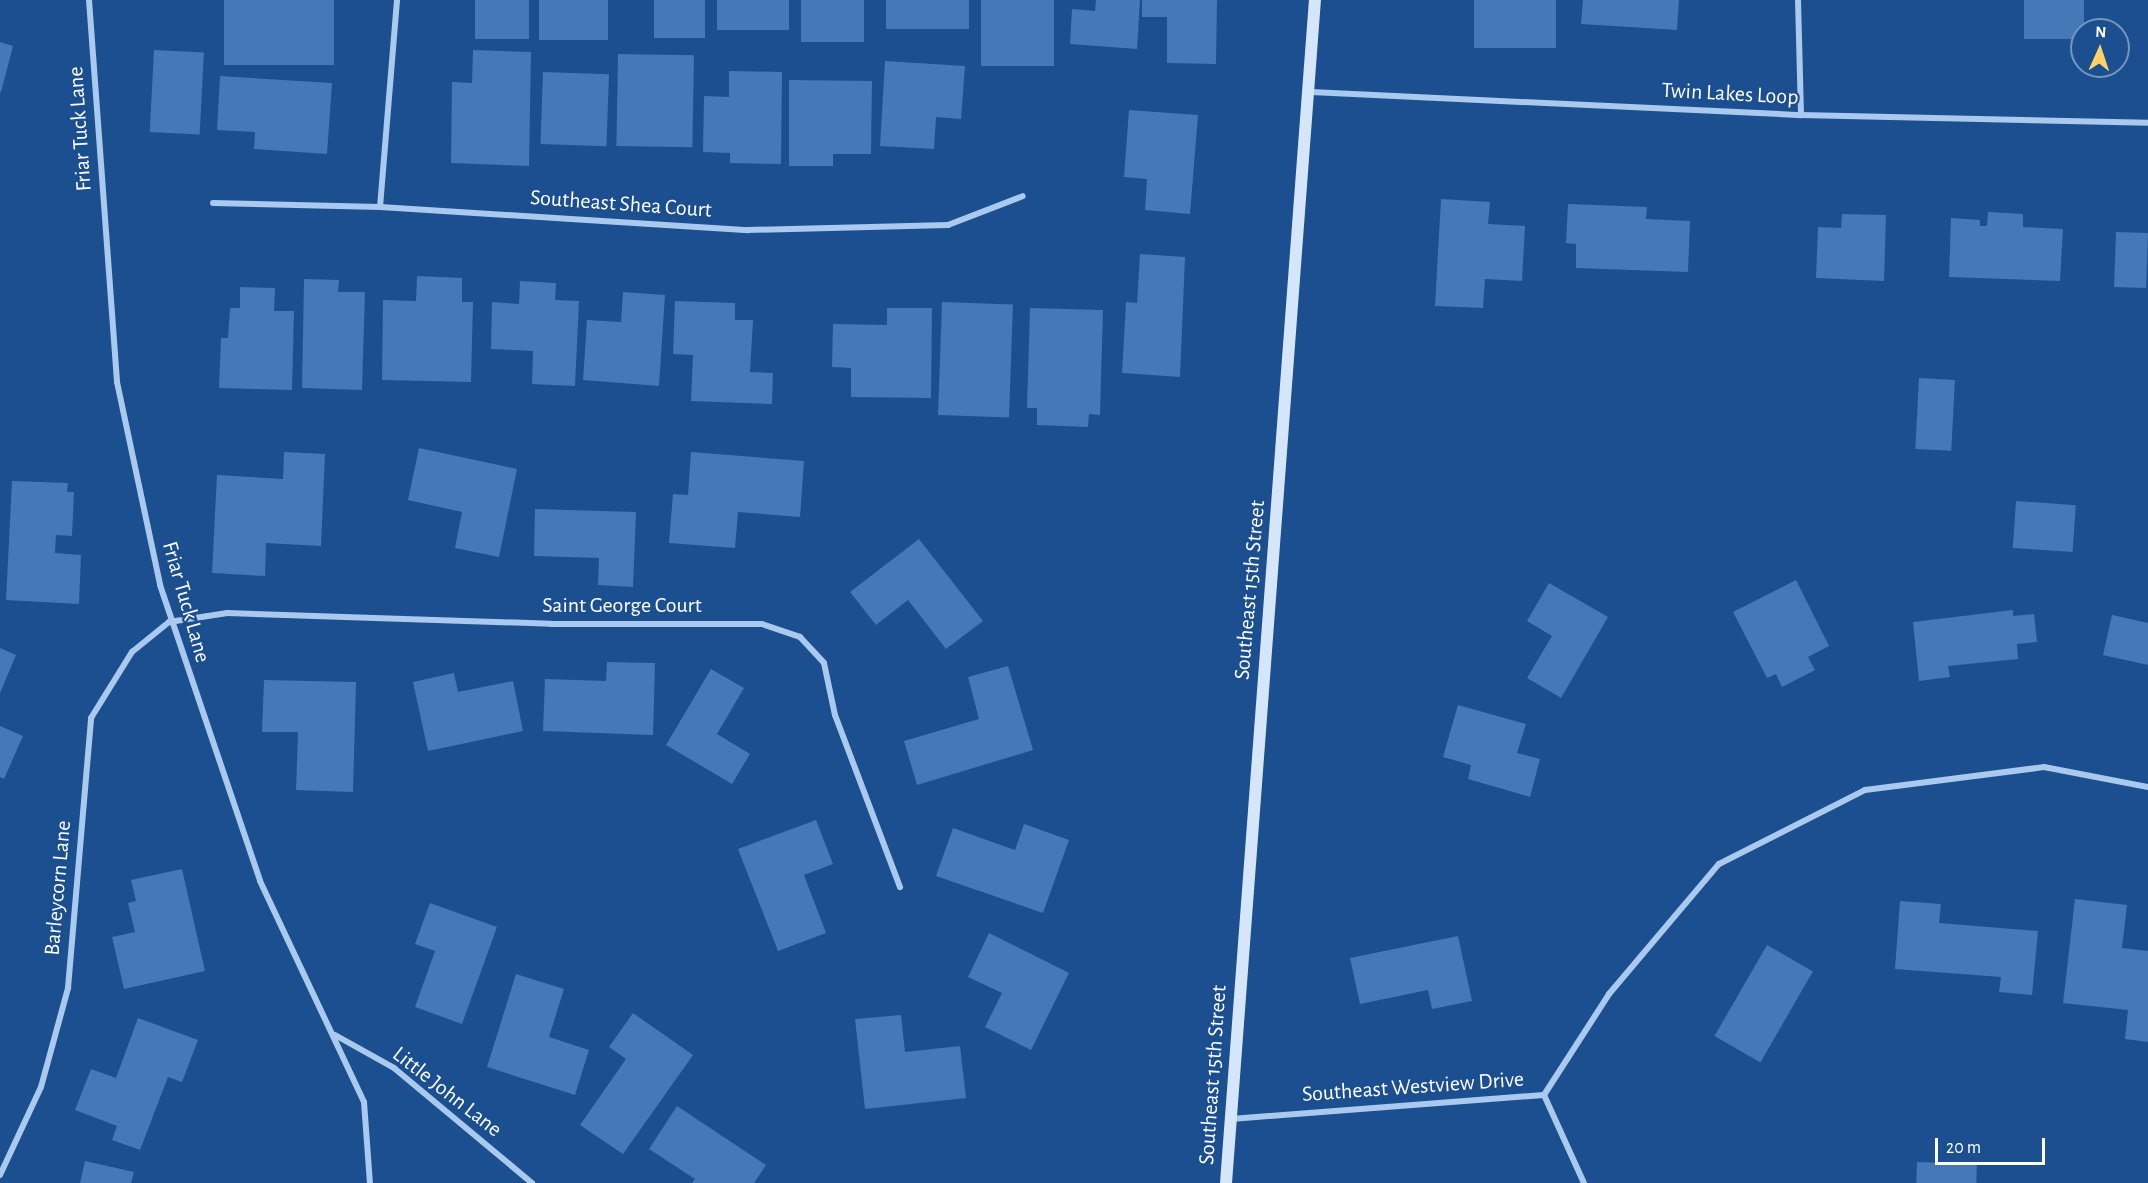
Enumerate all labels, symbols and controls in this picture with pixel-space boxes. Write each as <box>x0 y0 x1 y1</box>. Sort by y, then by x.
north arrow <box>2070 18 2130 78</box>
text: N <box>2095 24 2107 40</box>
street label: Friar Tuck Lane <box>62 66 98 192</box>
street label: Twin Lakes Loop <box>1661 77 1799 111</box>
street label: Southeast Shea Court <box>529 184 713 224</box>
street label: Southeast 15th Street <box>1229 499 1271 681</box>
street label: Friar Tuck Lane <box>156 538 216 666</box>
street label: Saint George Court <box>542 593 702 619</box>
street label: Barleycorn Lane <box>39 819 77 957</box>
street label: Southeast 15th Street <box>1194 984 1232 1166</box>
street label: Little John Lane <box>387 1041 507 1143</box>
street label: Southeast Westview Drive <box>1301 1066 1525 1108</box>
scale bar <box>1938 1126 2048 1164</box>
text: 20 m <box>1946 1139 1981 1157</box>

